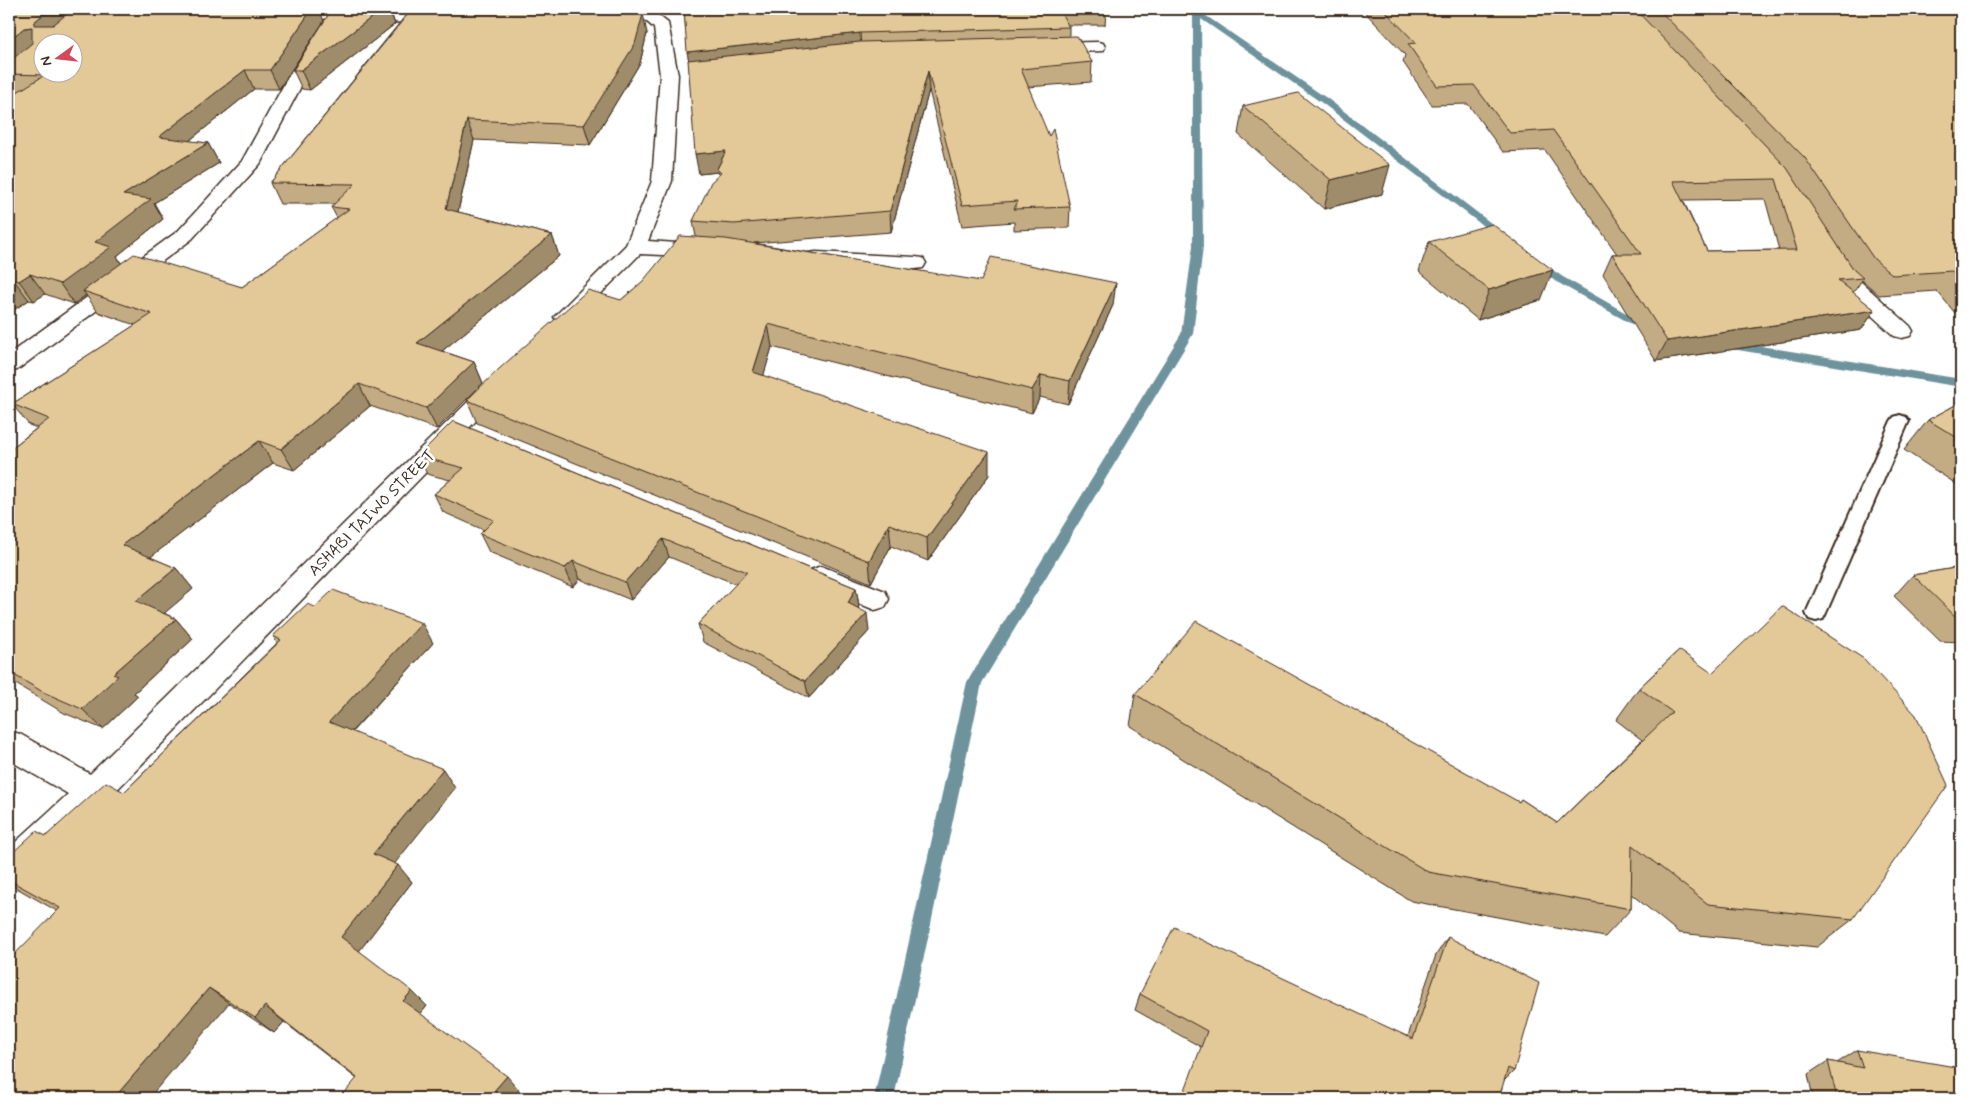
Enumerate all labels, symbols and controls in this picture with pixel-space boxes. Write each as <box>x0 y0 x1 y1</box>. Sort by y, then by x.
north arrow <box>32 32 82 82</box>
text: N <box>37 54 56 68</box>
street label: ASHABI TAIWO STREET <box>304 445 440 581</box>

